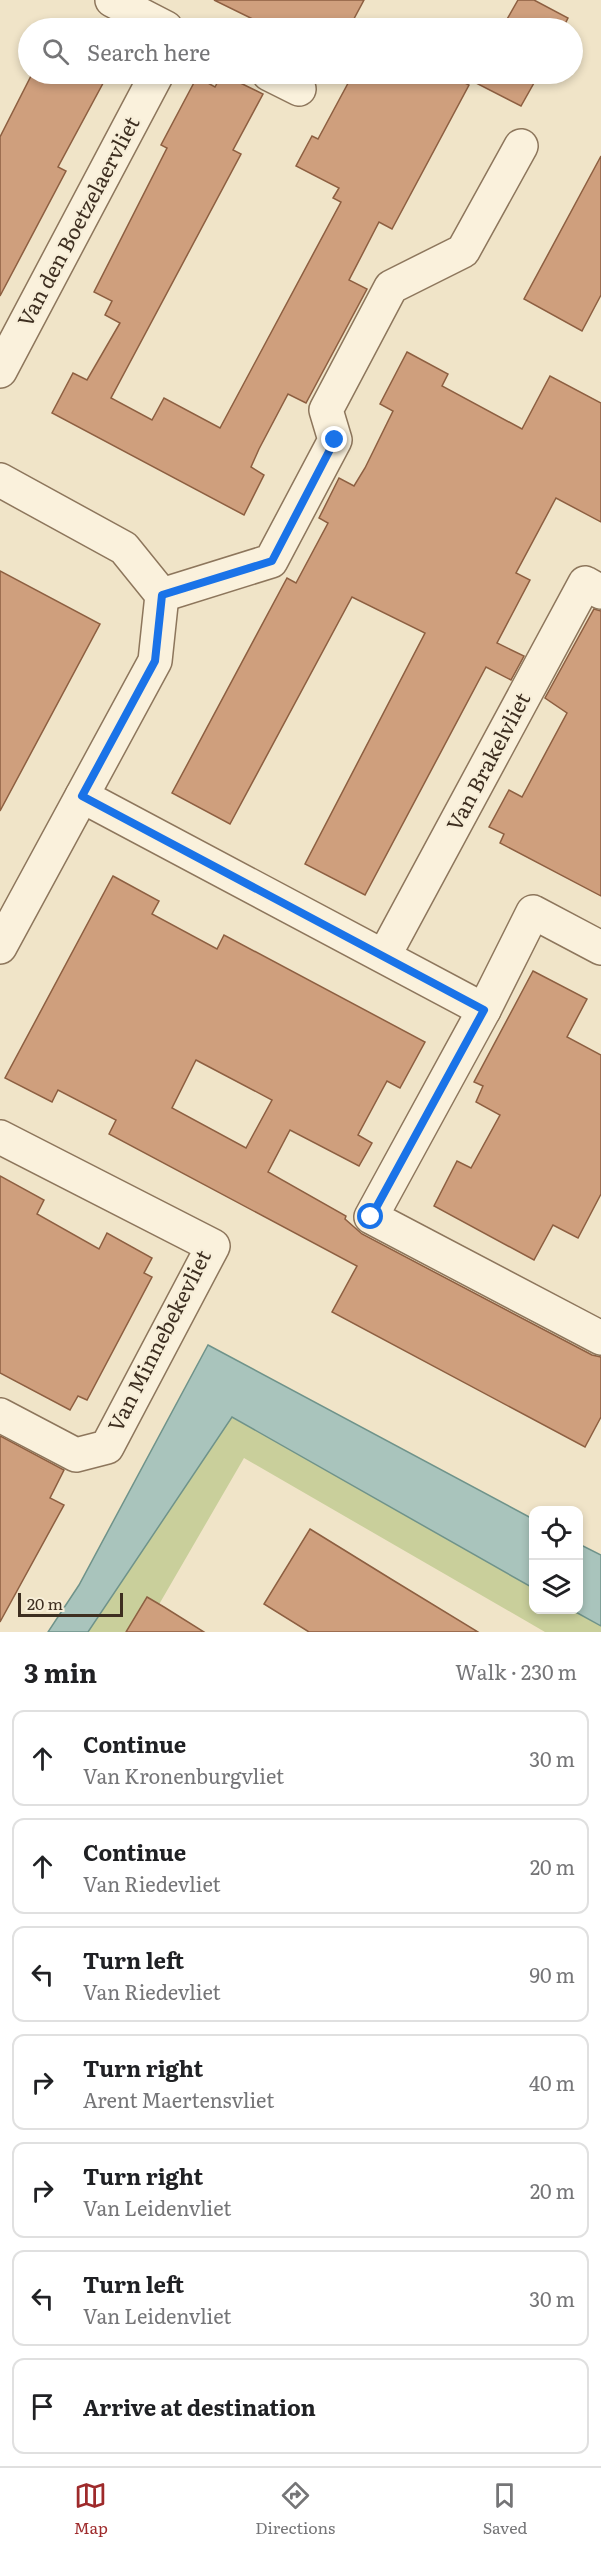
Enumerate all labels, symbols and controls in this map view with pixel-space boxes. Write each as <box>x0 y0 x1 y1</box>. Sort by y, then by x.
search box <box>18 18 583 84</box>
icon: search <box>39 35 72 68</box>
text: Search here <box>87 35 210 68</box>
street label: Van den Boetzelaervliet <box>8 110 146 332</box>
route end <box>321 426 347 452</box>
street label: Van Brakelvliet <box>437 686 537 836</box>
route start <box>357 1203 383 1229</box>
street label: Van Minnebekevliet <box>99 1243 217 1436</box>
map controls <box>529 1506 583 1614</box>
button: locate <box>529 1506 583 1560</box>
button: layers <box>529 1560 583 1614</box>
scale bar <box>18 1590 123 1618</box>
text: 20 m <box>27 1591 63 1615</box>
text: 3 min <box>24 1652 97 1691</box>
text: Walk · 230 m <box>455 1656 577 1686</box>
text: Continue <box>83 1727 186 1760</box>
icon: ahead <box>26 1742 59 1775</box>
text: 30 m <box>529 1743 575 1773</box>
text: Van Kronenburgvliet <box>83 1760 284 1790</box>
text: Continue <box>83 1835 186 1868</box>
icon: ahead <box>26 1850 59 1883</box>
text: 20 m <box>530 1851 575 1881</box>
text: Van Riedevliet <box>83 1868 221 1898</box>
text: Turn left <box>83 1943 184 1976</box>
icon: left <box>26 1958 59 1991</box>
text: 90 m <box>530 1959 575 1989</box>
text: Van Riedevliet <box>83 1976 221 2006</box>
text: Turn right <box>83 2051 203 2084</box>
icon: right <box>26 2066 59 2099</box>
text: 40 m <box>529 2067 575 2097</box>
text: Arent Maertensvliet <box>83 2084 274 2114</box>
text: Turn right <box>83 2159 203 2192</box>
icon: right <box>26 2174 59 2207</box>
text: 20 m <box>530 2175 575 2205</box>
text: Van Leidenvliet <box>83 2192 231 2222</box>
text: Turn left <box>83 2267 184 2300</box>
icon: left <box>26 2282 59 2315</box>
text: 30 m <box>529 2283 575 2313</box>
text: Van Leidenvliet <box>83 2300 231 2330</box>
icon: arrive <box>26 2390 59 2423</box>
text: Arrive at destination <box>83 2390 316 2423</box>
tab: Map <box>74 2479 108 2539</box>
tab: Directions <box>255 2479 335 2539</box>
tab: Saved <box>483 2479 527 2539</box>

